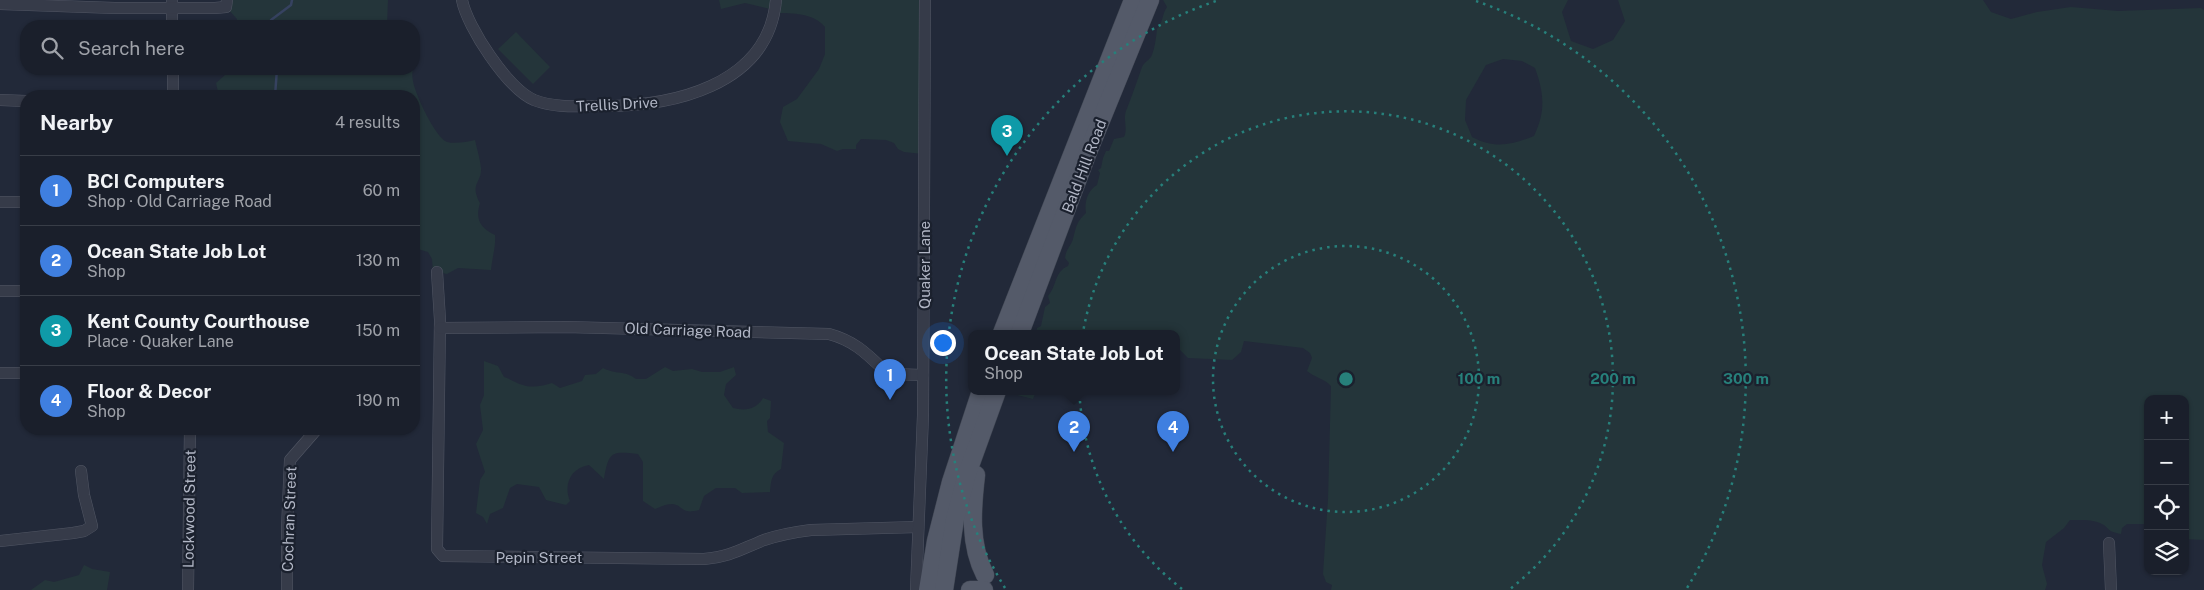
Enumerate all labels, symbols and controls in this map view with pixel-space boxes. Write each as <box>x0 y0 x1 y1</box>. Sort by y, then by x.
search box <box>20 20 420 75</box>
icon: search <box>38 34 66 62</box>
text: Search here <box>78 37 185 59</box>
street label: Trellis Drive <box>575 93 659 115</box>
text: Nearby <box>40 110 113 135</box>
text: 4 results <box>335 113 400 132</box>
pin: 3 <box>991 115 1023 156</box>
street label: Bald Hill Road <box>1058 117 1110 215</box>
text: BCI Computers <box>87 170 225 192</box>
text: 1 <box>53 181 59 200</box>
text: 60 m <box>363 181 400 200</box>
text: Shop · Old Carriage Road <box>87 192 272 211</box>
street label: Quaker Lane <box>916 221 933 309</box>
text: Ocean State Job Lot <box>87 240 266 262</box>
text: 2 <box>51 251 61 270</box>
text: 130 m <box>356 251 400 270</box>
text: Shop <box>87 262 126 281</box>
text: Kent County Courthouse <box>87 310 310 332</box>
street label: Old Carriage Road <box>624 319 752 341</box>
text: 3 <box>51 321 61 340</box>
text: 150 m <box>356 321 400 340</box>
your location <box>930 330 956 356</box>
popup <box>968 330 1180 395</box>
text: Place · Quaker Lane <box>87 332 234 351</box>
text: Ocean State Job Lot <box>984 342 1164 364</box>
pin: 1 <box>874 359 906 400</box>
text: Shop <box>984 364 1023 383</box>
centre of rings <box>1337 370 1355 388</box>
text: 100 m <box>1458 370 1500 387</box>
text: 200 m <box>1590 370 1636 387</box>
text: 300 m <box>1723 370 1769 387</box>
text: Floor & Decor <box>87 380 211 402</box>
text: 4 <box>51 391 61 410</box>
text: 190 m <box>356 391 400 410</box>
map controls <box>2144 395 2189 575</box>
button: + <box>2144 395 2189 440</box>
text: Shop <box>87 402 126 421</box>
pin: 2 <box>1058 411 1090 452</box>
pin: 4 <box>1157 411 1189 452</box>
button: − <box>2144 440 2189 485</box>
street label: Lockwood Street <box>179 449 199 568</box>
street label: Cochran Street <box>279 466 299 572</box>
button: locate <box>2144 485 2189 530</box>
button: layers <box>2144 530 2189 575</box>
street label: Pepin Street <box>496 549 583 566</box>

